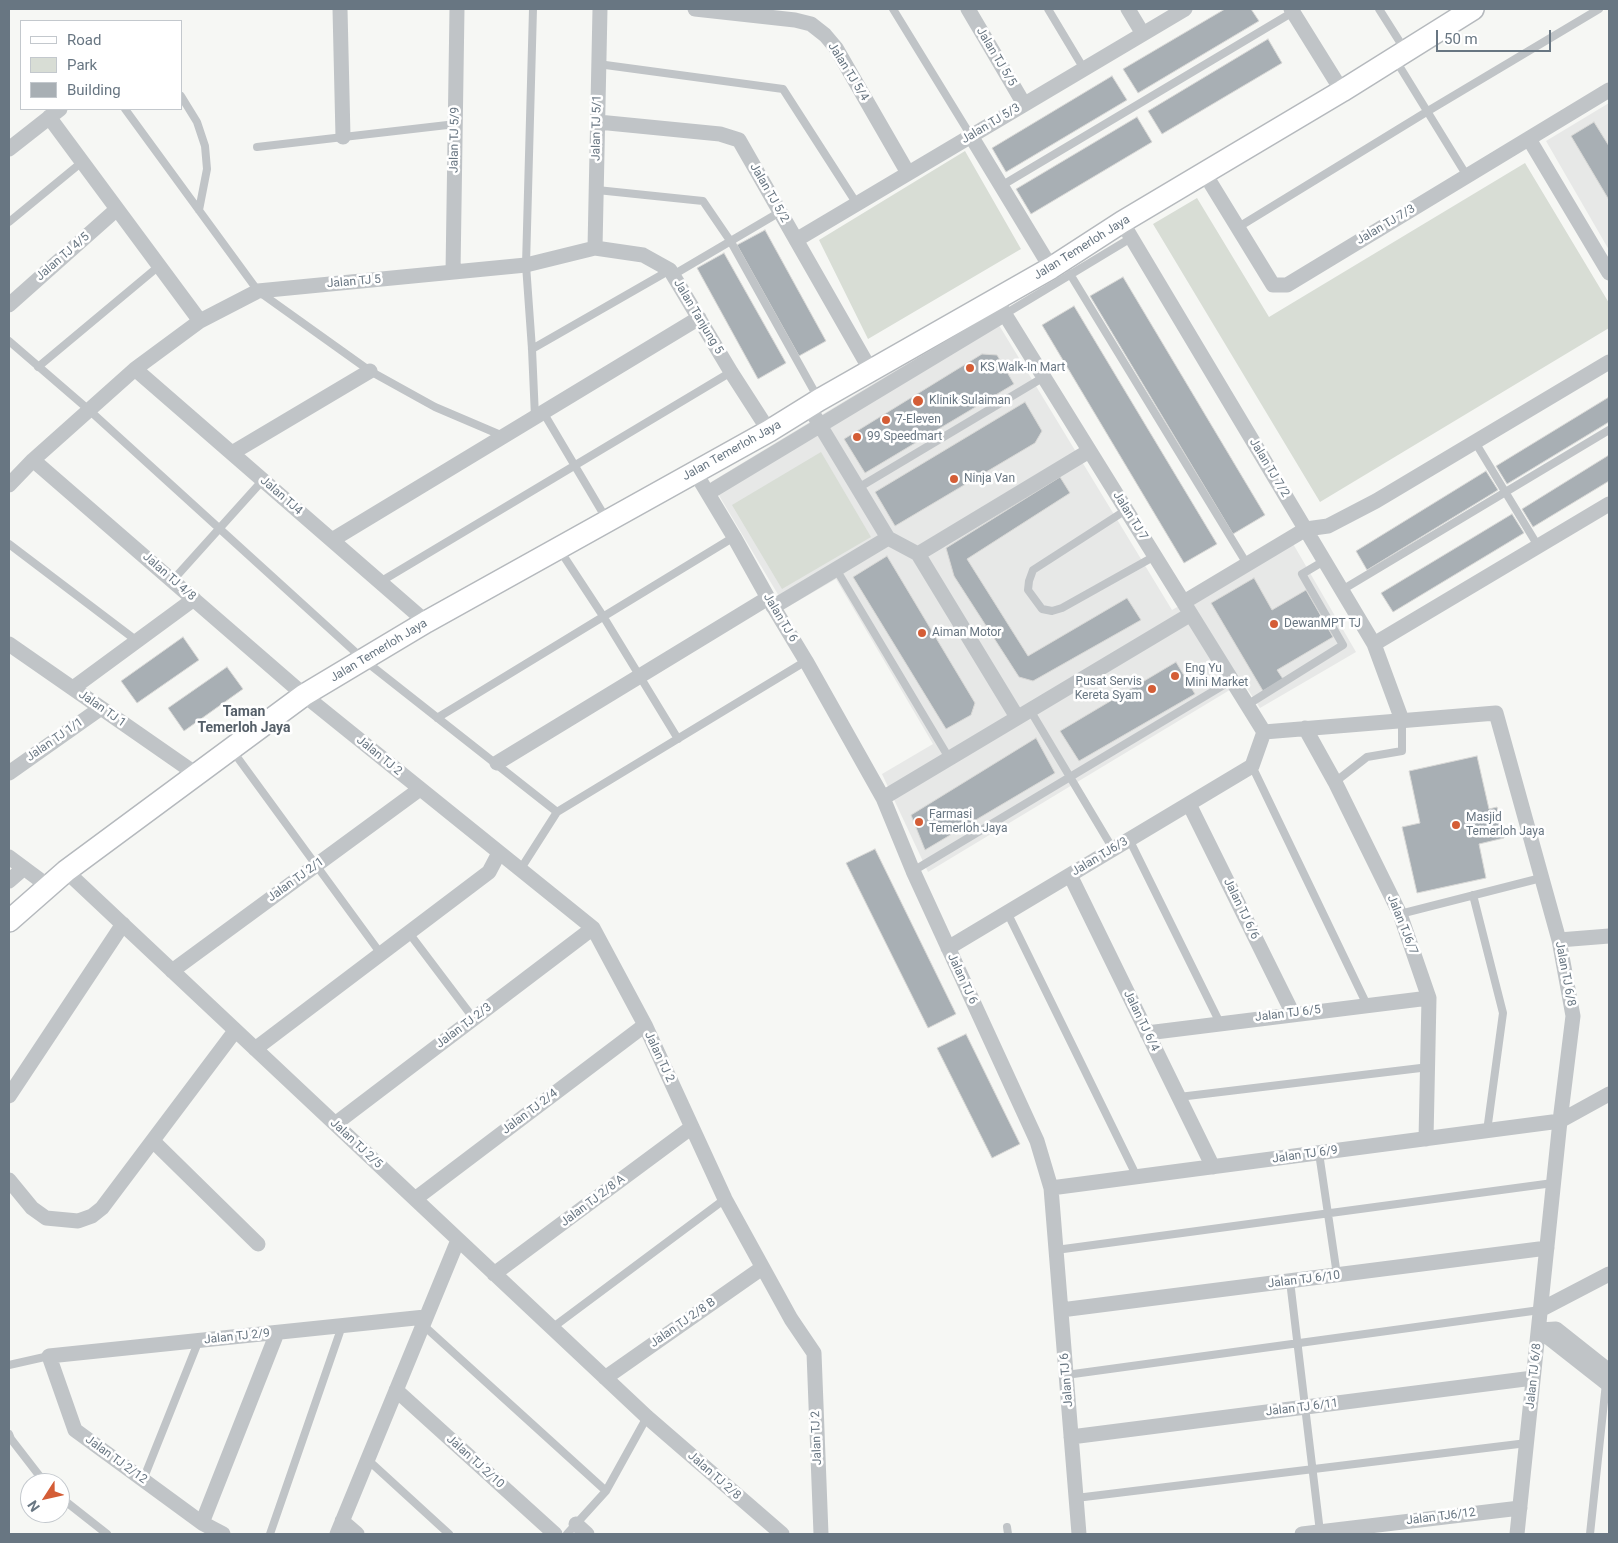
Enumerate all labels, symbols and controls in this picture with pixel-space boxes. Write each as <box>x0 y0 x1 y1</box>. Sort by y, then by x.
legend <box>20 20 182 110</box>
scale bar <box>1438 20 1553 52</box>
street label: Jalan TJ 5/5 <box>973 25 1019 89</box>
text: 50 m <box>1444 30 1478 48</box>
text: Road <box>67 31 101 49</box>
street label: Jalan TJ 5/4 <box>824 40 872 104</box>
text: Park <box>67 56 97 74</box>
text: Building <box>67 81 121 99</box>
street label: Jalan TJ 5/1 <box>589 95 605 161</box>
street label: Jalan TJ 5/3 <box>959 101 1023 147</box>
street label: Jalan TJ 5/9 <box>447 107 463 173</box>
street label: Jalan TJ 5/2 <box>746 161 792 225</box>
street label: Jalan TJ 7/3 <box>1354 202 1418 248</box>
street label: Jalan Temerloh Jaya <box>1031 213 1133 283</box>
street label: Jalan TJ 4/5 <box>33 230 93 284</box>
street label: Jalan TJ 5 <box>326 272 382 292</box>
street label: Jalan Tanjung 5 <box>670 277 726 357</box>
place label: KS Walk-In Mart <box>980 361 1065 375</box>
marker: KS Walk-In Mart <box>964 362 976 374</box>
marker: Klinik Sulaiman <box>911 394 925 408</box>
place label: Klinik Sulaiman <box>929 394 1011 408</box>
place label: 7-Eleven <box>896 413 941 427</box>
marker: 7-Eleven <box>880 414 892 426</box>
street label: Jalan Temerloh Jaya <box>680 418 784 484</box>
place label: 99 Speedmart <box>867 430 942 444</box>
marker: 99 Speedmart <box>851 431 863 443</box>
street label: Jalan TJ 7/2 <box>1246 436 1292 500</box>
place label: Ninja Van <box>964 472 1015 486</box>
marker: Ninja Van <box>948 473 960 485</box>
street label: Jalan TJ4 <box>257 474 305 518</box>
street label: Jalan TJ 7 <box>1110 489 1150 543</box>
street label: Jalan TJ 4/8 <box>139 550 199 604</box>
street label: Jalan TJ 6 <box>760 591 800 645</box>
street label: Jalan Temerloh Jaya <box>328 616 430 686</box>
place label: DewanMPT TJ <box>1284 617 1361 631</box>
marker: DewanMPT TJ <box>1268 618 1280 630</box>
place label: Aiman Motor <box>932 626 1001 640</box>
marker: Aiman Motor <box>916 627 928 639</box>
place label: Eng Yu Mini Market <box>1185 662 1248 690</box>
marker: Eng Yu Mini Market <box>1169 670 1181 682</box>
place label: Pusat Servis Kereta Syam <box>1075 675 1142 703</box>
marker: Pusat Servis Kereta Syam <box>1146 683 1158 695</box>
street label: Jalan TJ 1 <box>76 688 128 730</box>
district label: Taman Temerloh Jaya <box>198 704 290 736</box>
street label: Jalan TJ 1/1 <box>24 715 86 765</box>
street label: Jalan TJ 2 <box>353 733 405 779</box>
place label: Farmasi Temerloh Jaya <box>929 808 1007 836</box>
place label: Masjid Temerloh Jaya <box>1466 811 1544 839</box>
marker: Farmasi Temerloh Jaya <box>913 816 925 828</box>
marker: Masjid Temerloh Jaya <box>1450 819 1462 831</box>
street label: Jalan TJ6/3 <box>1069 835 1131 879</box>
street label: Jalan TJ 2/1 <box>265 855 327 905</box>
street label: Jalan TJ 6/6 <box>1220 876 1262 942</box>
street label: Jalan TJ6/7 <box>1384 893 1420 957</box>
street label: Jalan TJ 6/8 <box>1552 940 1578 1008</box>
street label: Jalan TJ 6 <box>944 951 980 1007</box>
street label: Jalan TJ 6/4 <box>1120 988 1162 1054</box>
street label: Jalan TJ 2/3 <box>433 1000 495 1052</box>
street label: Jalan TJ 6/5 <box>1254 1003 1322 1025</box>
street label: Jalan TJ 2 <box>641 1029 677 1085</box>
street label: Jalan TJ 2/4 <box>499 1086 561 1138</box>
street label: Jalan TJ 2/5 <box>327 1116 385 1172</box>
street label: Jalan TJ 6/9 <box>1271 1143 1339 1167</box>
street label: Jalan TJ 2/8 A <box>558 1172 628 1230</box>
street label: Jalan TJ 6/10 <box>1267 1268 1341 1292</box>
street label: Jalan TJ 2/8 B <box>648 1295 718 1351</box>
street label: Jalan TJ 2/9 <box>203 1326 271 1348</box>
street label: Jalan TJ 6/8 <box>1523 1342 1545 1410</box>
street label: Jalan TJ 6 <box>1057 1352 1077 1408</box>
street label: Jalan TJ 6/11 <box>1265 1396 1339 1420</box>
street label: Jalan TJ 2 <box>809 1411 825 1465</box>
street label: Jalan TJ 2/10 <box>443 1432 507 1492</box>
street label: Jalan TJ 2/12 <box>82 1433 150 1487</box>
street label: Jalan TJ 2/8 <box>684 1449 744 1503</box>
north arrow <box>20 1473 70 1523</box>
text: N <box>24 1497 43 1515</box>
street label: Jalan TJ6/12 <box>1406 1506 1476 1528</box>

